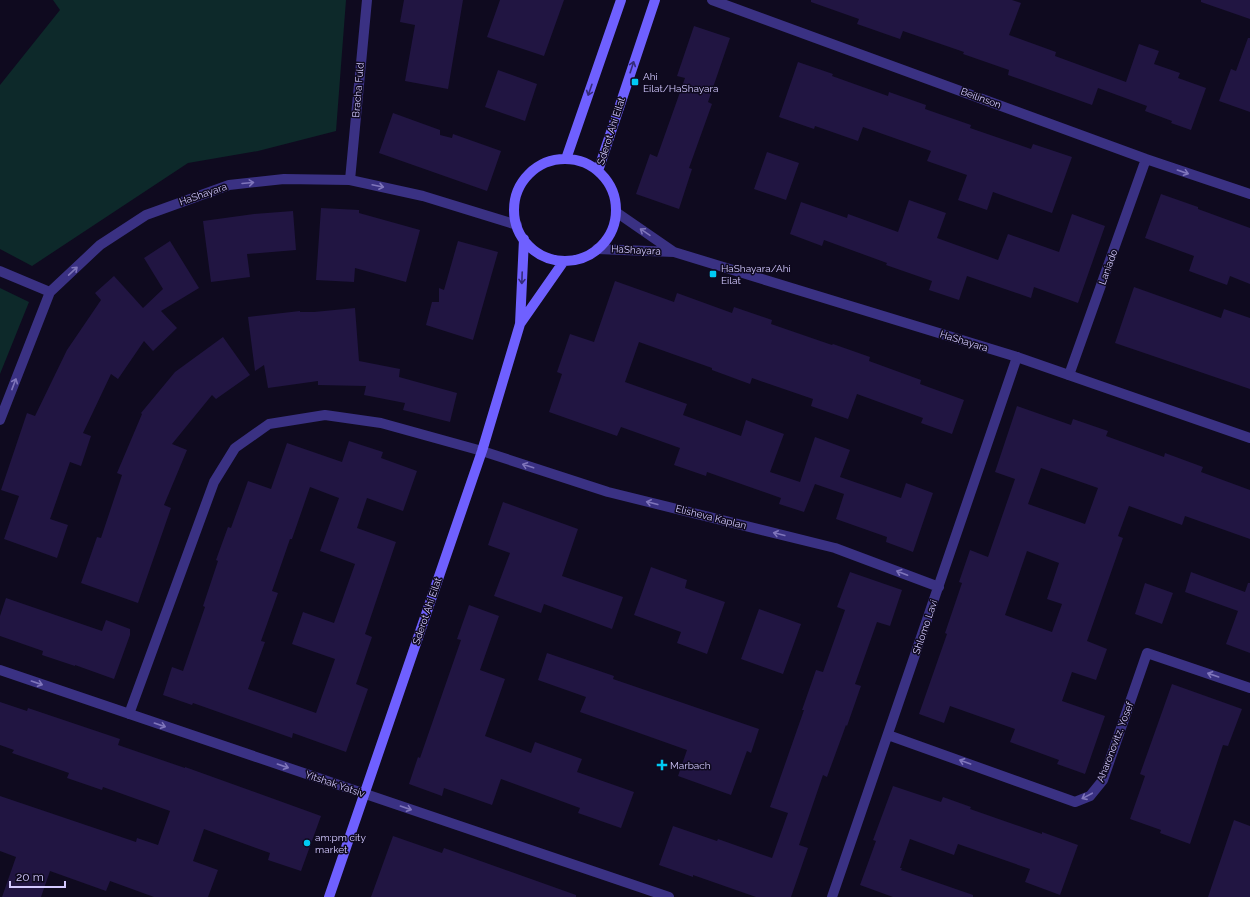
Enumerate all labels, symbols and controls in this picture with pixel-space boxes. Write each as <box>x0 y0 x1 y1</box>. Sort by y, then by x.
street label: Bracha Fuld <box>350 62 366 118</box>
one-way arrow <box>629 62 637 74</box>
place label: Ahi Eilat/HaShayara <box>643 71 718 94</box>
marker: Ahi Eilat/HaShayara <box>630 77 640 87</box>
one-way arrow <box>586 83 593 96</box>
street label: Beilinson <box>959 86 1003 110</box>
street label: Sderot Ahi Eilat <box>595 95 627 166</box>
one-way arrow <box>1177 168 1189 176</box>
one-way arrow <box>242 179 255 187</box>
street label: HaShayara <box>178 181 228 207</box>
one-way arrow <box>371 182 384 190</box>
one-way arrow <box>640 228 651 236</box>
street label: HaShayara <box>611 243 661 257</box>
street label: Laniado <box>1097 248 1119 286</box>
place label: HaShayara/Ahi Eilat <box>721 263 791 286</box>
one-way arrow <box>68 266 78 276</box>
marker: HaShayara/Ahi Eilat <box>708 269 718 279</box>
one-way arrow <box>518 271 526 284</box>
street label: HaShayara <box>939 328 989 354</box>
one-way arrow <box>11 379 19 391</box>
one-way arrow <box>521 462 534 469</box>
one-way arrow <box>646 498 659 506</box>
street label: Elisheva Kaplan <box>674 503 748 531</box>
one-way arrow <box>772 529 785 537</box>
one-way arrow <box>897 569 909 577</box>
street label: Sderot Ahi Eilat <box>410 575 444 646</box>
street label: Shlomo Lavi <box>911 598 939 656</box>
one-way arrow <box>1208 671 1220 679</box>
one-way arrow <box>31 679 43 687</box>
street label: Aharonovitz, Yosef <box>1095 700 1136 783</box>
one-way arrow <box>154 721 166 729</box>
one-way arrow <box>959 758 971 766</box>
marker: Marbach <box>657 760 667 770</box>
place label: Marbach <box>670 760 711 771</box>
one-way arrow <box>276 763 289 770</box>
street label: Yitshak Yatsiv <box>304 769 367 800</box>
one-way arrow <box>1081 793 1093 800</box>
one-way arrow <box>400 805 413 812</box>
place label: am:pm city market <box>315 832 366 855</box>
marker: am:pm city market <box>302 838 312 848</box>
scale bar <box>10 863 65 889</box>
text: 20 m <box>16 870 44 884</box>

